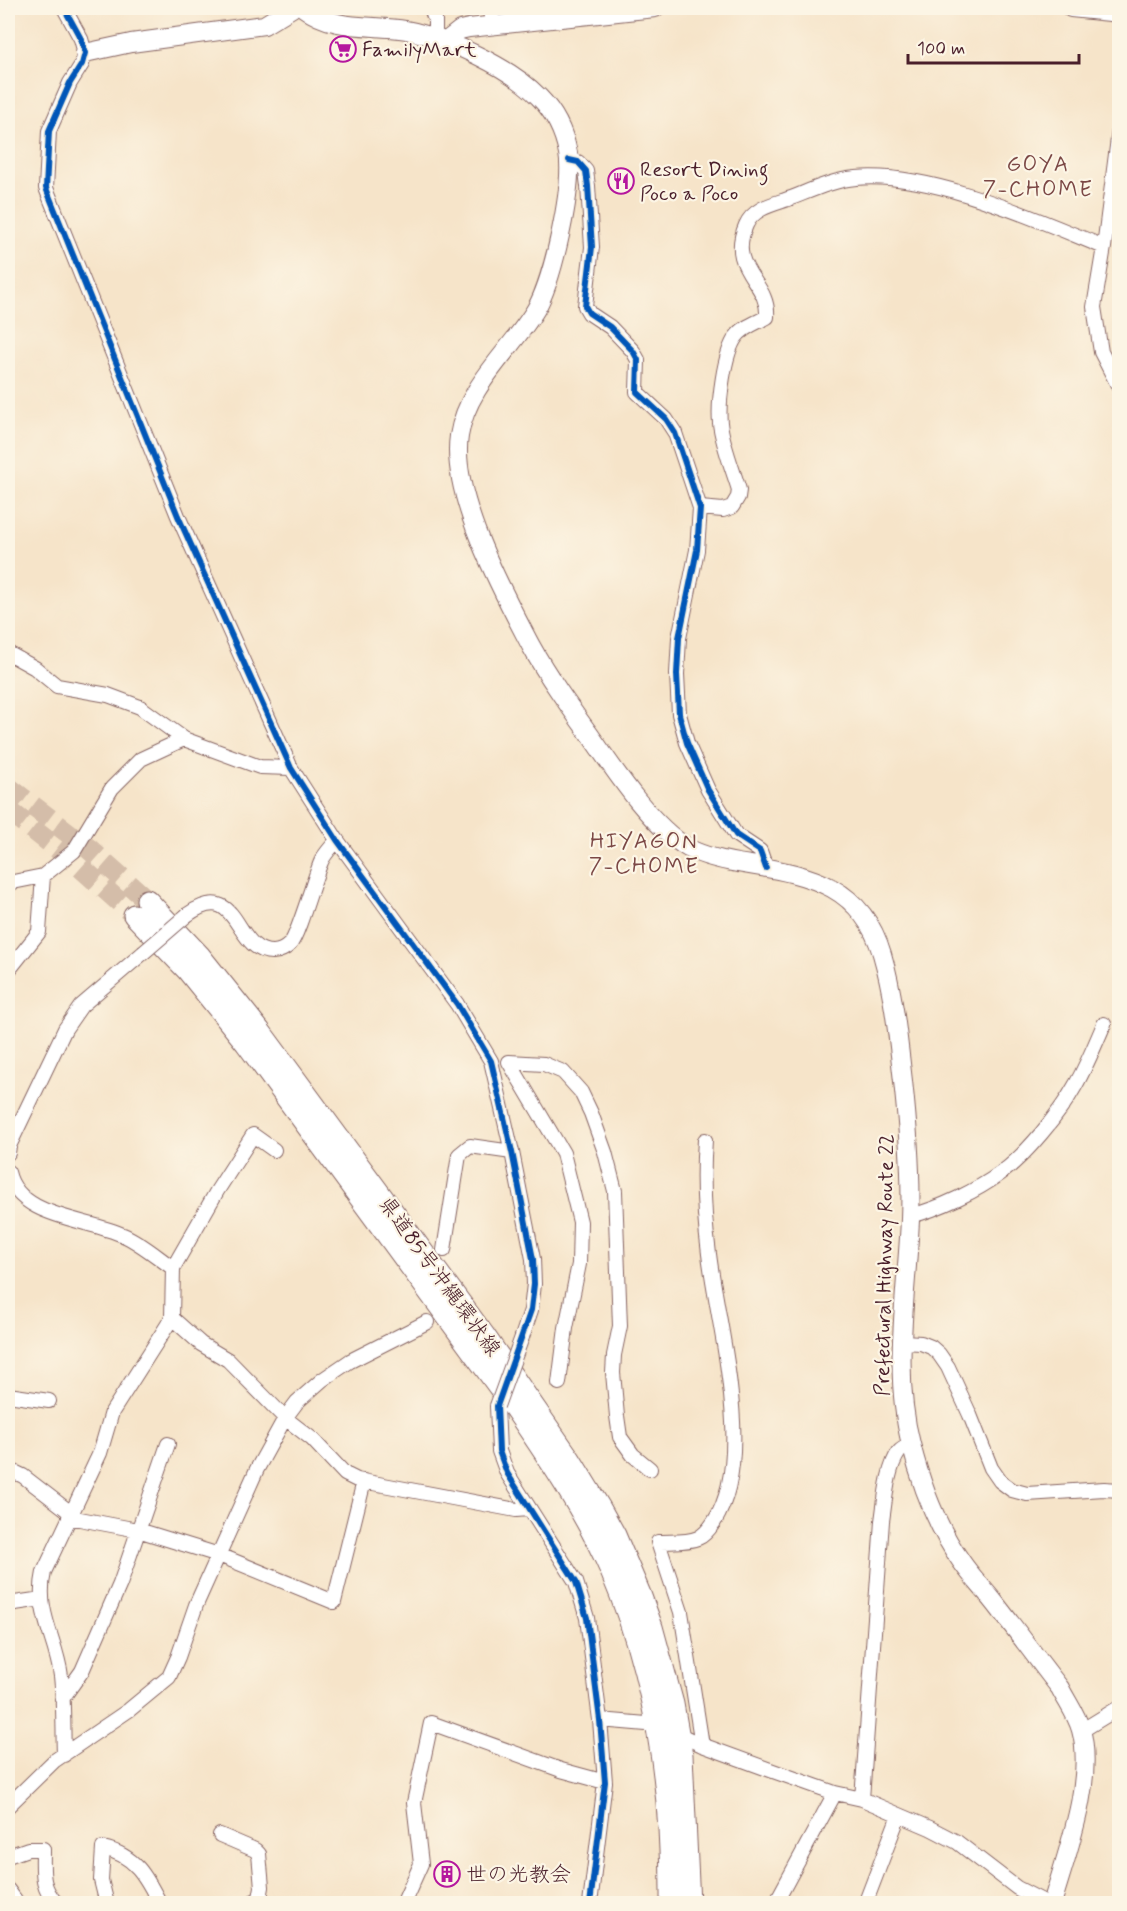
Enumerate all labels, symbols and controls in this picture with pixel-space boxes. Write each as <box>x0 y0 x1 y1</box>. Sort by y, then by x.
scale bar <box>908 27 1079 65</box>
supermarket icon: FamilyMart <box>328 34 358 64</box>
place label: FamilyMart <box>362 36 477 64</box>
text: 100 m <box>917 37 965 61</box>
district label: GOYA 7-CHOME <box>983 151 1093 204</box>
place label: Resort Dining Poco a Poco <box>640 156 769 208</box>
restaurant icon: Resort Dining Poco a Poco <box>606 166 636 196</box>
district label: HIYAGON 7-CHOME <box>589 828 699 881</box>
street label: Prefectural Highway Route 22 <box>869 1134 901 1396</box>
street label: 県道85号沖縄環状線 <box>372 1191 507 1362</box>
building icon: 世の光教会 <box>432 1859 462 1889</box>
place label: 世の光教会 <box>466 1861 571 1889</box>

